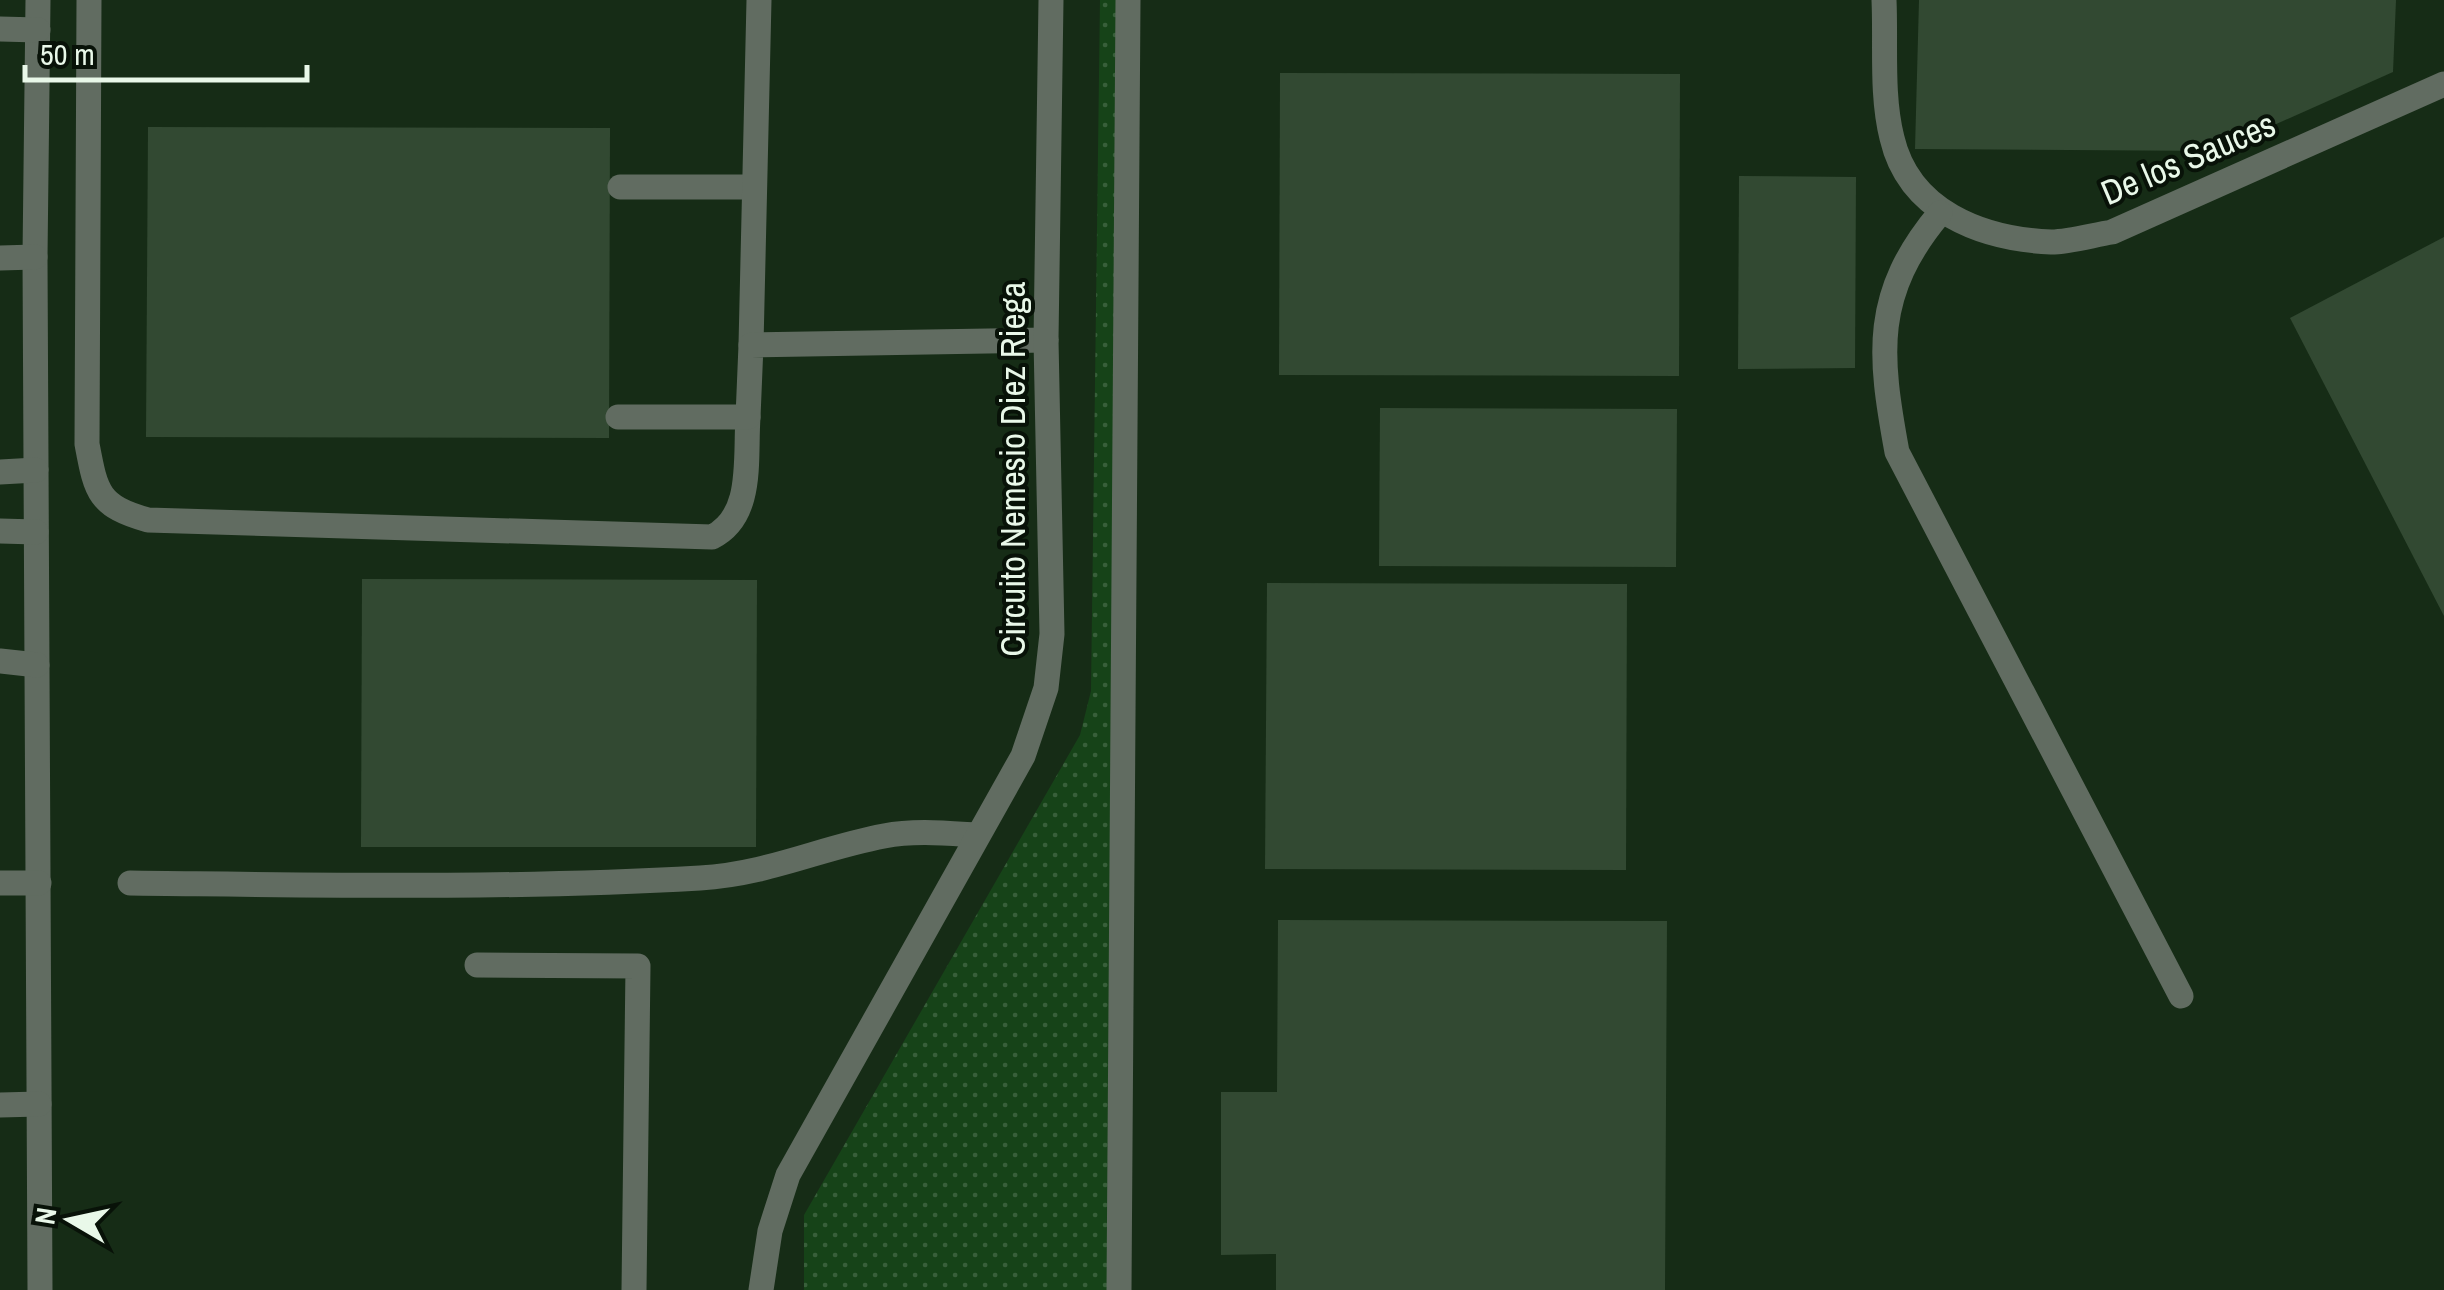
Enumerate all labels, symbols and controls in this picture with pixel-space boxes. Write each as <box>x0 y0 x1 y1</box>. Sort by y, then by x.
scale bar <box>25 20 308 82</box>
text: 50 m <box>40 34 95 74</box>
street label: De los Sauces <box>2094 100 2282 216</box>
street label: Circuito Nemesio Diez Riega <box>989 282 1036 656</box>
north arrow <box>20 1170 120 1270</box>
text: N <box>25 1205 65 1227</box>

